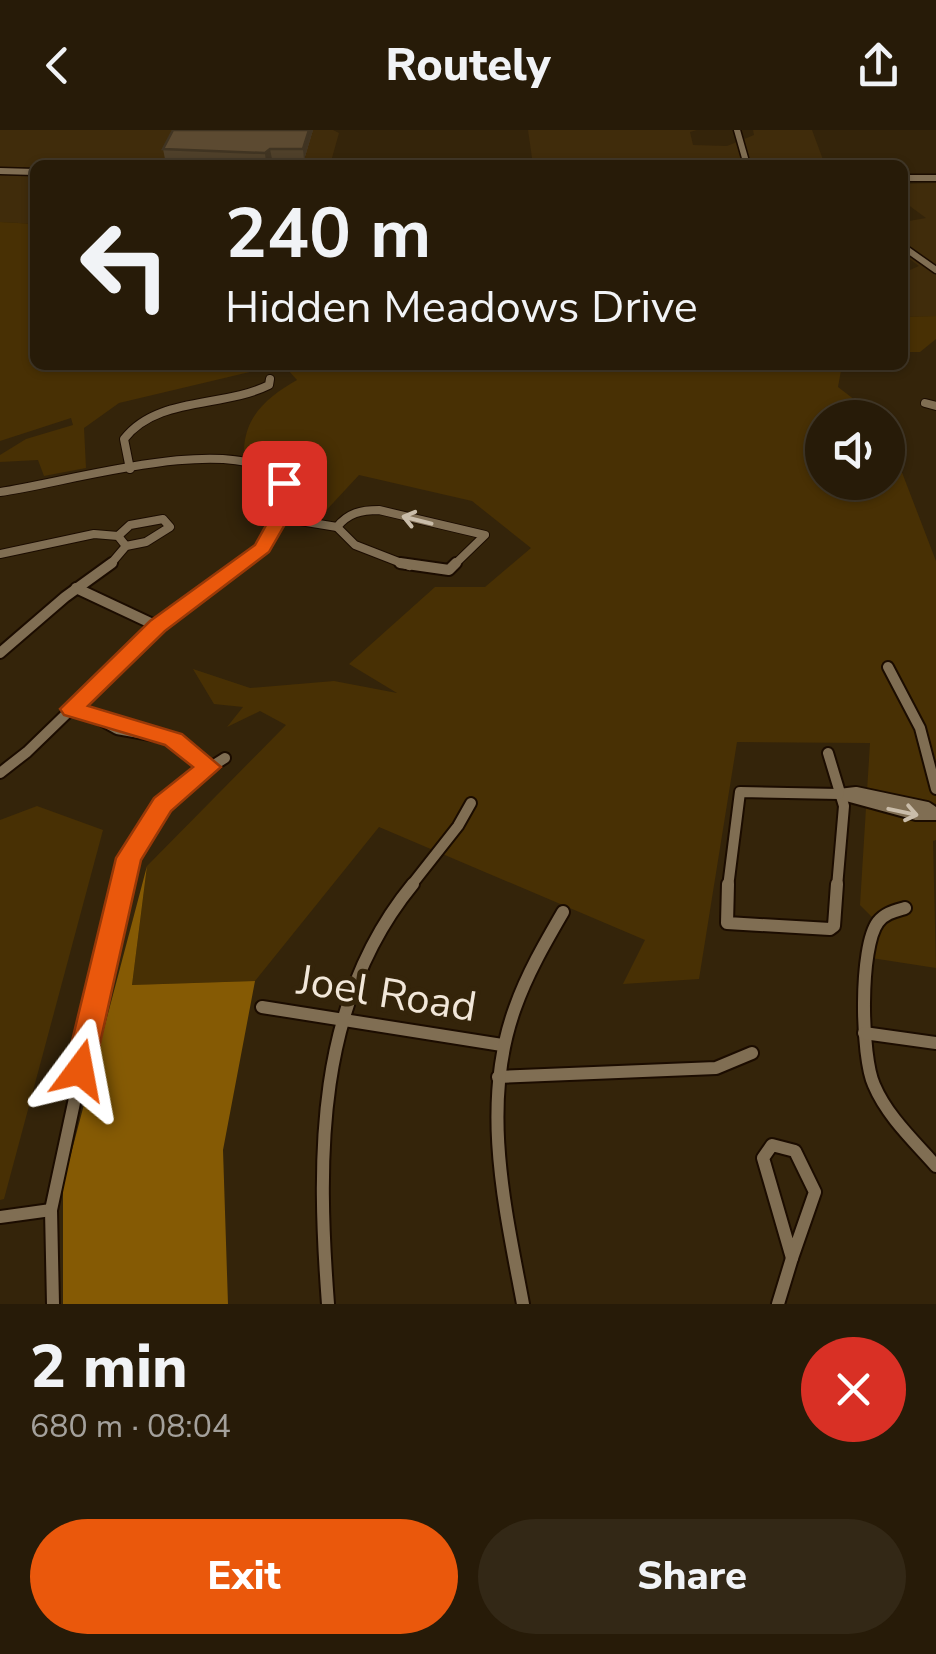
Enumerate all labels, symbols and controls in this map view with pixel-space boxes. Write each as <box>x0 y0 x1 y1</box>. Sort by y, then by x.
text: Routely <box>386 35 550 96</box>
icon: back <box>30 38 85 93</box>
icon: share <box>851 38 906 93</box>
text: 240 m <box>225 186 431 282</box>
icon: left <box>60 200 190 330</box>
text: Hidden Meadows Drive <box>225 277 698 338</box>
map controls <box>805 400 905 500</box>
button: sound <box>805 400 905 500</box>
pin <box>242 441 327 526</box>
icon: arrive <box>257 456 312 511</box>
one-way arrow <box>402 510 434 528</box>
one-way arrow <box>886 804 918 822</box>
street label: Joel Road <box>293 952 480 1036</box>
position arrow <box>28 1018 132 1122</box>
text: 2 min <box>30 1326 188 1408</box>
button: close <box>801 1337 906 1442</box>
text: 680 m · 08:04 <box>30 1405 231 1448</box>
button: Exit <box>30 1519 458 1634</box>
button: Share <box>478 1519 906 1634</box>

